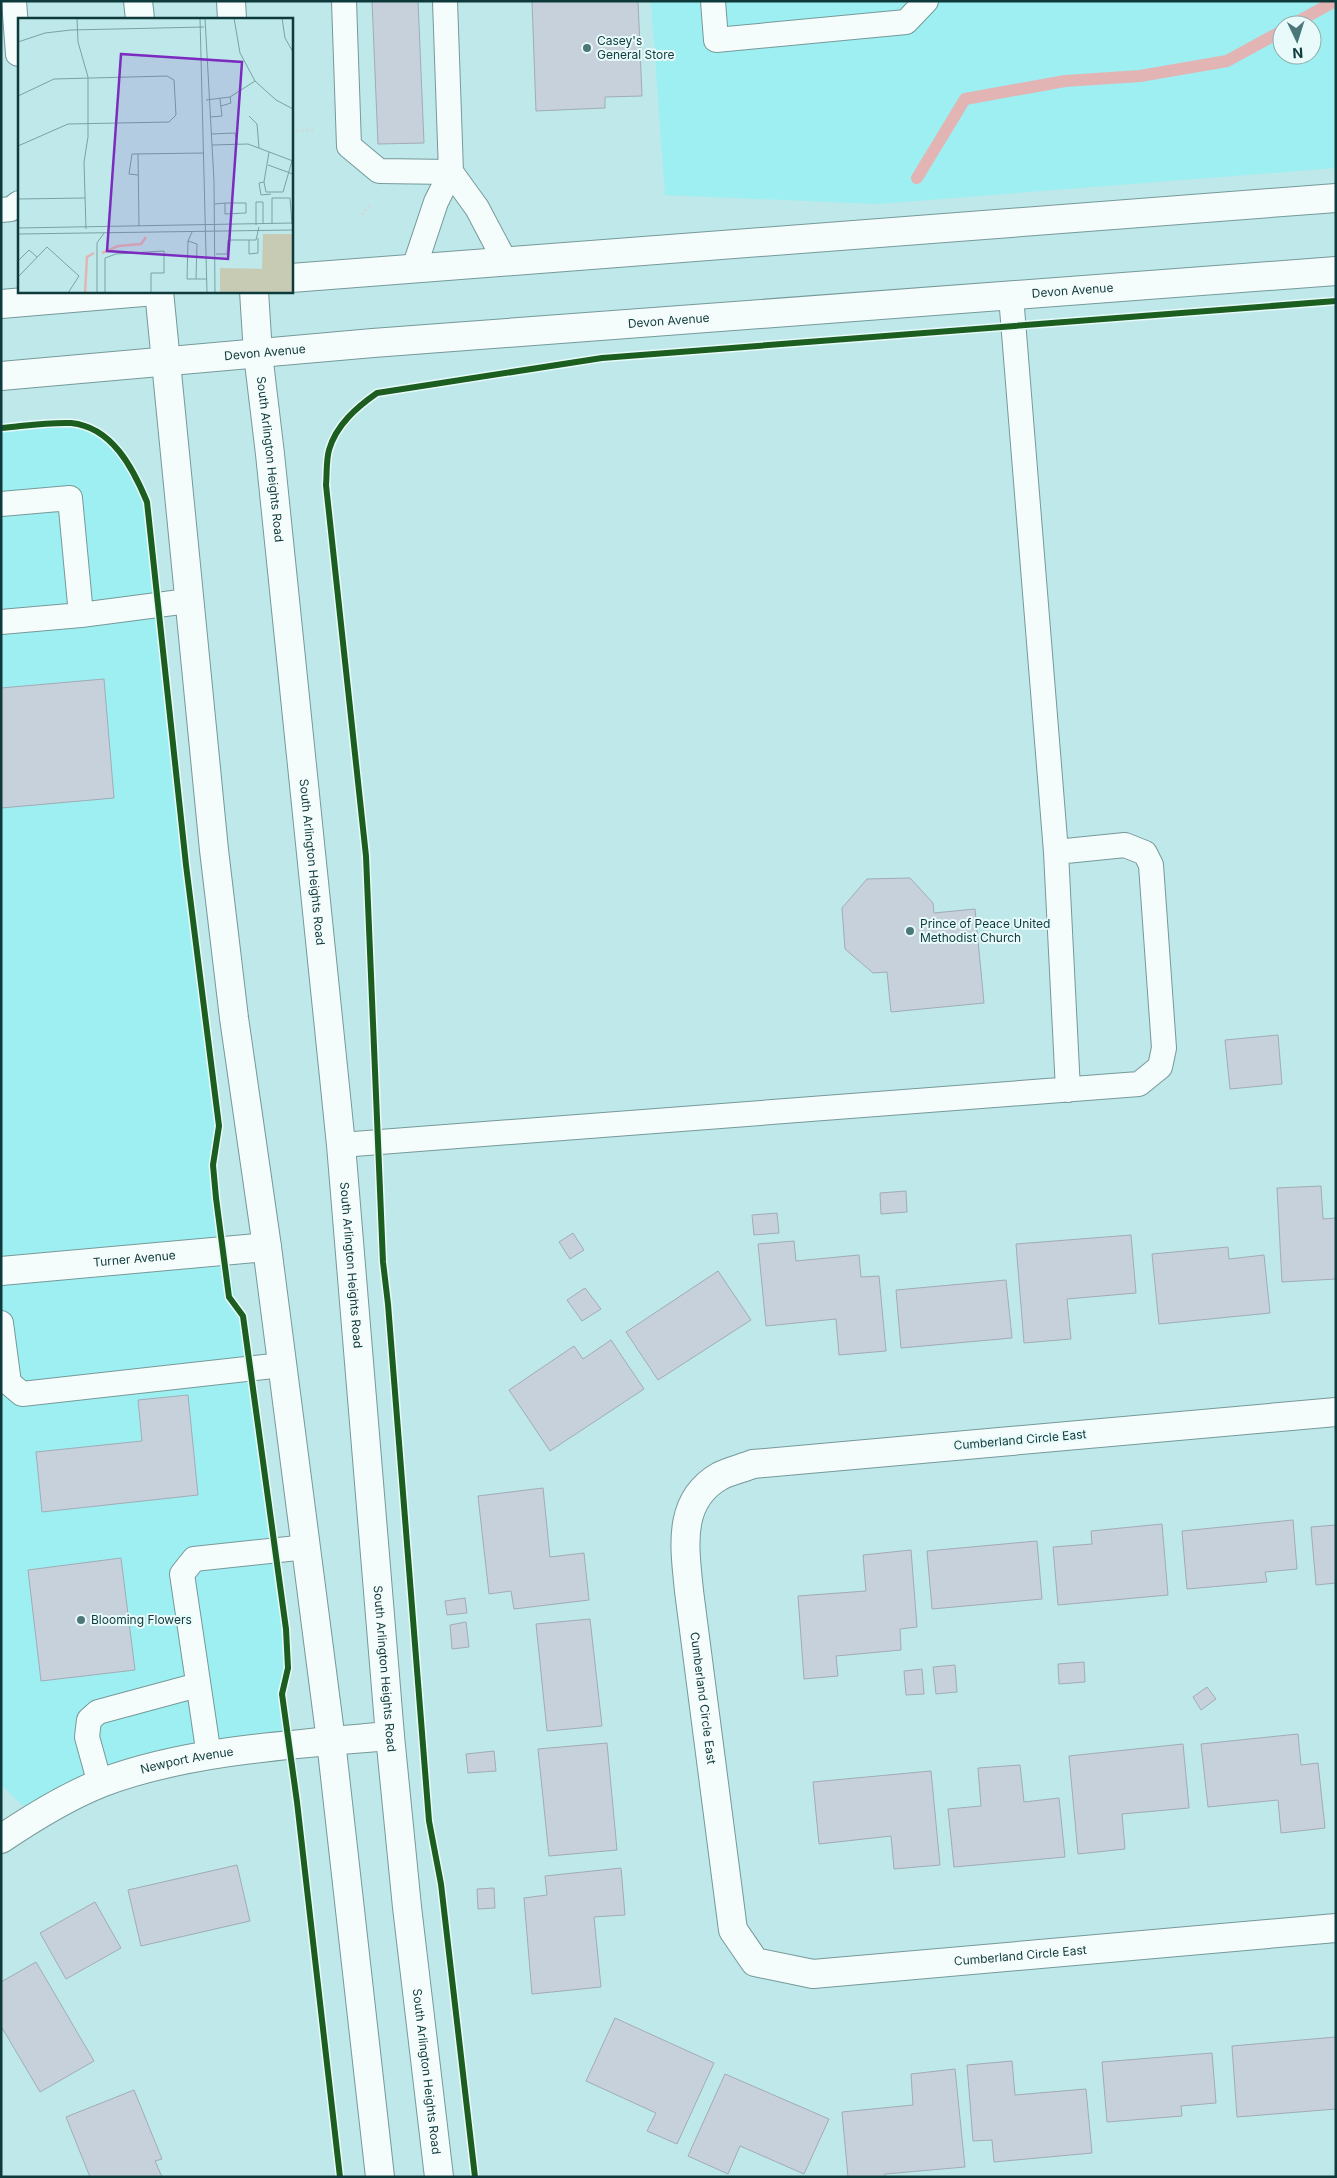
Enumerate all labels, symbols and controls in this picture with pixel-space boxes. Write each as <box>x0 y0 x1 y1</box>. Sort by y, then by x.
north arrow <box>1272 15 1322 65</box>
inset map <box>18 18 292 292</box>
place label: Casey's General Store <box>597 33 675 62</box>
marker: Casey's General Store <box>581 42 593 54</box>
text: N <box>1292 45 1304 62</box>
street label: Devon Avenue <box>1031 280 1114 301</box>
street label: Devon Avenue <box>627 310 710 331</box>
street label: Devon Avenue <box>224 341 306 363</box>
street label: South Arlington Heights Road <box>254 375 287 543</box>
street label: South Arlington Heights Road <box>296 778 328 946</box>
place label: Prince of Peace United Methodist Church <box>920 916 1050 945</box>
marker: Prince of Peace United Methodist Church <box>904 925 916 937</box>
street label: South Arlington Heights Road <box>337 1181 366 1349</box>
street label: Turner Avenue <box>92 1247 176 1270</box>
street label: Cumberland Circle East <box>953 1426 1087 1453</box>
street label: South Arlington Heights Road <box>371 1585 400 1753</box>
place label: Blooming Flowers <box>91 1612 192 1627</box>
marker: Blooming Flowers <box>75 1614 87 1626</box>
street label: Cumberland Circle East <box>687 1631 719 1765</box>
street label: Newport Avenue <box>139 1744 234 1777</box>
street label: Cumberland Circle East <box>953 1942 1087 1969</box>
street label: South Arlington Heights Road <box>410 1988 444 2155</box>

